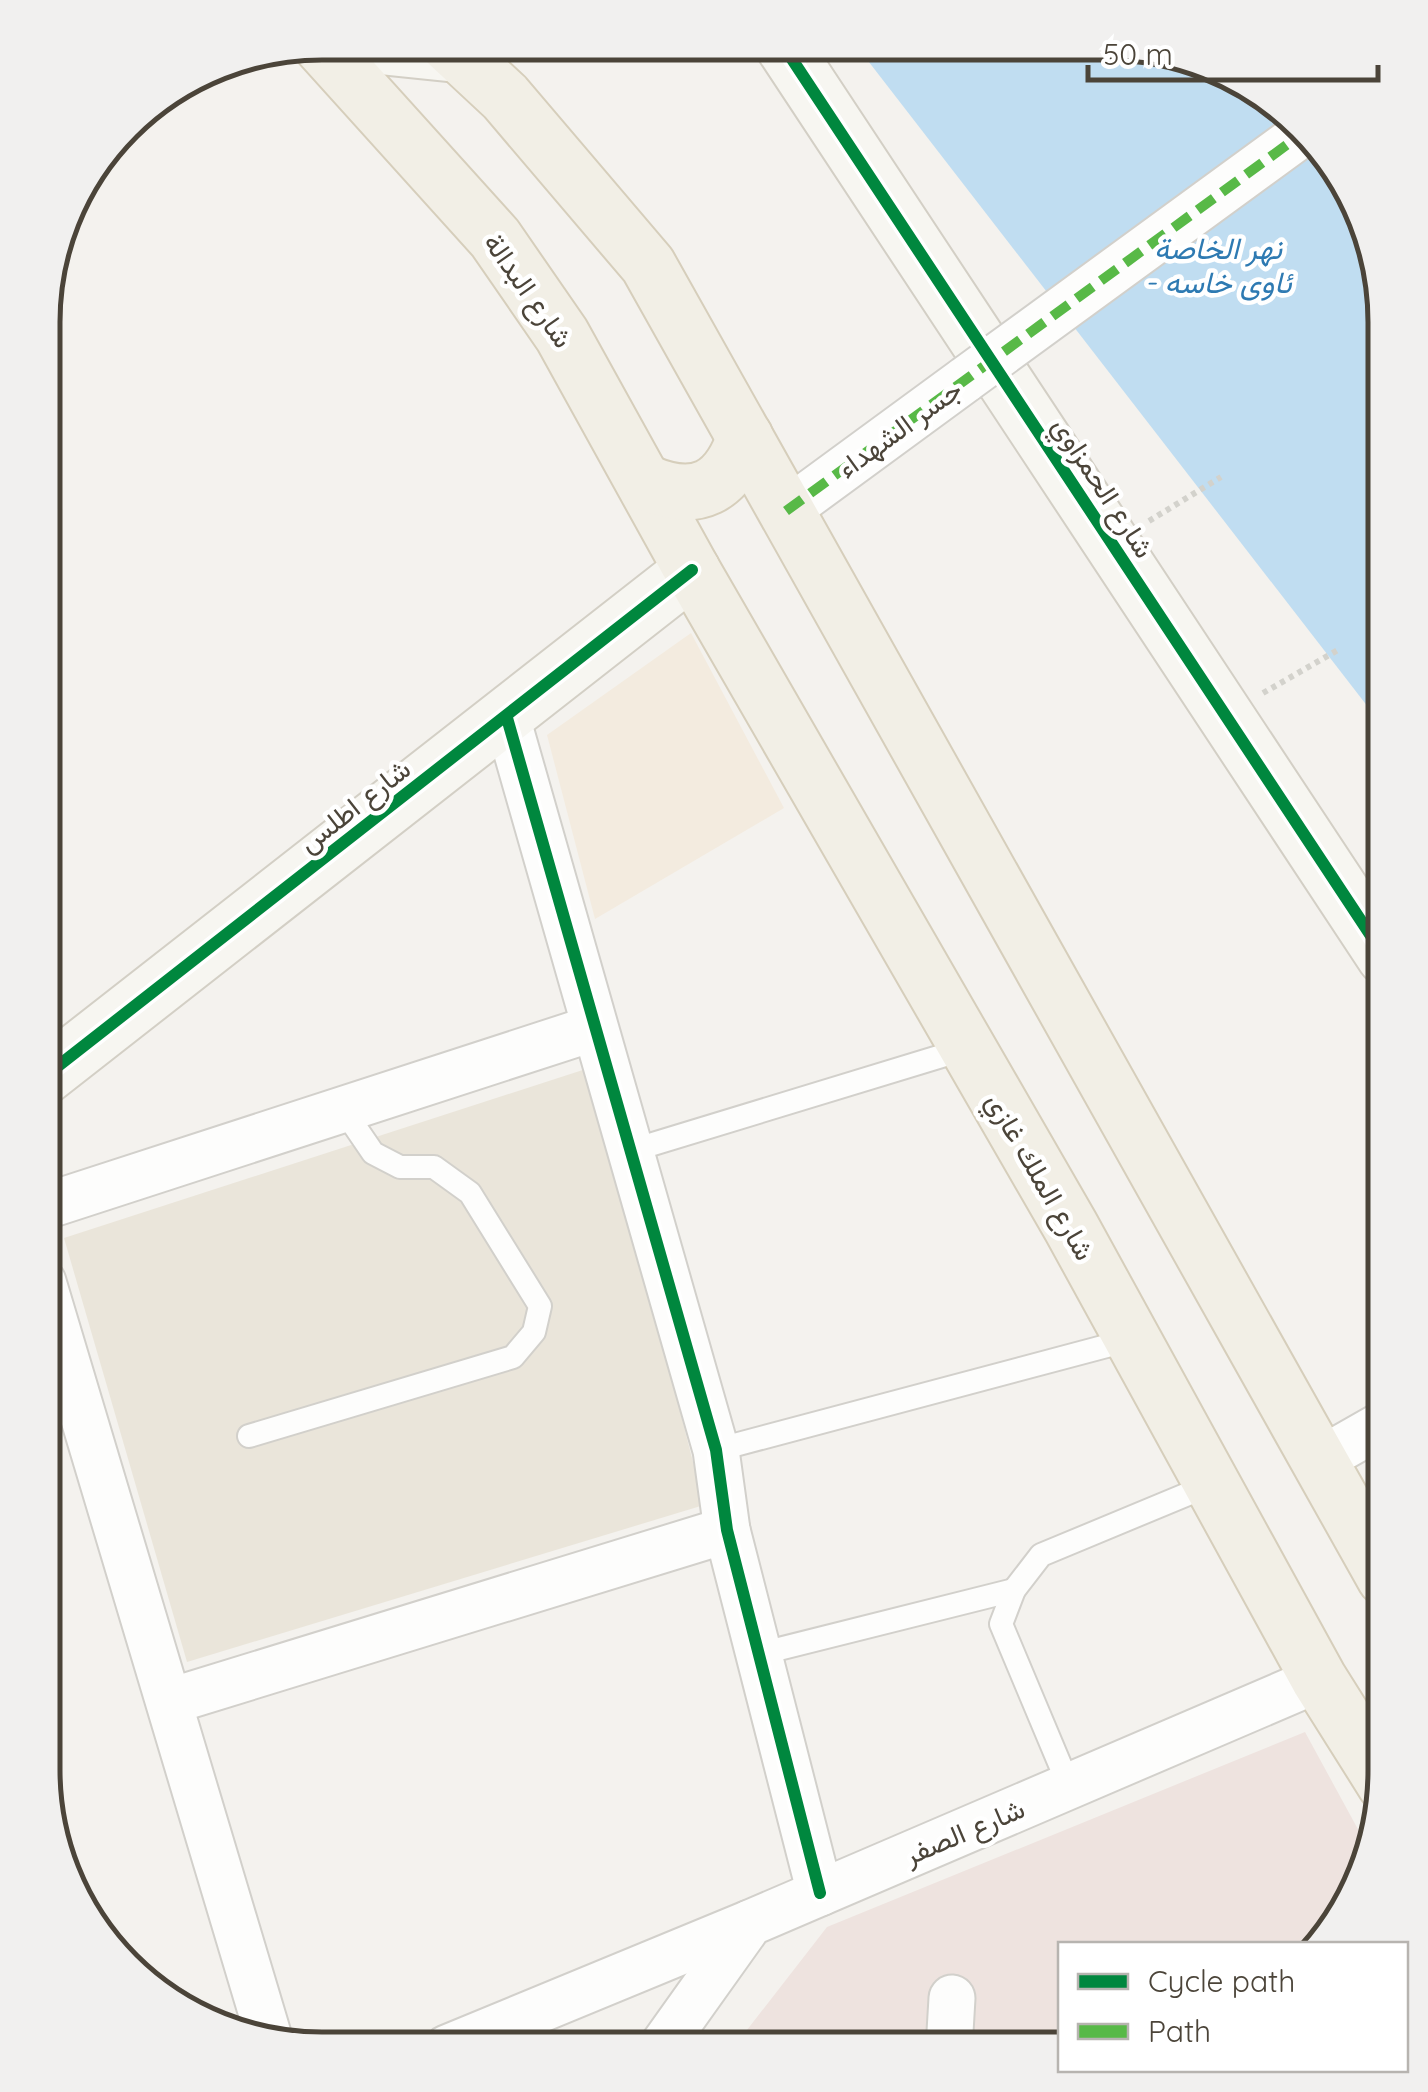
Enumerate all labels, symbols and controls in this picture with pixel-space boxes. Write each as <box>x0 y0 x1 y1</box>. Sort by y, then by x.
scale bar <box>1088 20 1378 82</box>
text: 50 m <box>1103 35 1173 73</box>
street label: شارع البدالة <box>475 226 581 355</box>
water label: نهر الخاصة - ئاوی خاسە <box>1145 229 1294 301</box>
street label: جسر الشهداء <box>830 371 969 486</box>
street label: شارع الحمزاوي <box>1040 410 1163 567</box>
street label: شارع اطلس <box>291 751 418 861</box>
street label: شارع الملك غازي <box>974 1086 1103 1269</box>
street label: شارع الصفر <box>898 1790 1030 1874</box>
legend <box>1058 1942 1408 2072</box>
text: Cycle path <box>1148 1962 1295 2000</box>
text: Path <box>1148 2012 1211 2050</box>

